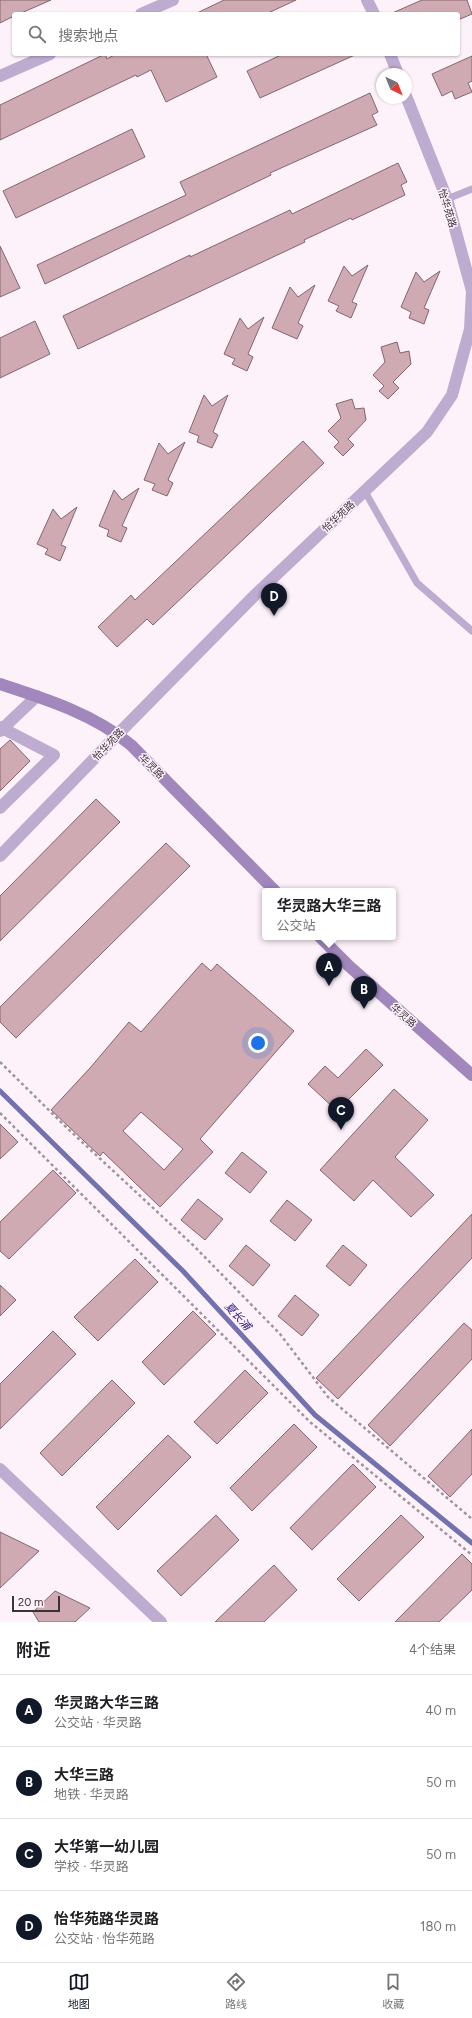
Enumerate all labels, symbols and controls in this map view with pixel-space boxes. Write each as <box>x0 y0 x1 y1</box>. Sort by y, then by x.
search box <box>12 12 460 56</box>
icon: search <box>26 23 48 45</box>
text: 搜索地点 <box>58 27 118 45</box>
north arrow <box>376 68 412 104</box>
street label: 怡华苑路 <box>435 187 460 229</box>
street label: 怡华苑路 <box>319 498 357 535</box>
pin: D <box>261 583 287 616</box>
street label: 怡华苑路 <box>90 725 127 763</box>
street label: 华灵路 <box>136 751 167 782</box>
popup <box>262 888 396 940</box>
text: 华灵路大华三路 <box>276 897 382 915</box>
text: 公交站 <box>276 918 316 933</box>
pin: A <box>316 953 342 986</box>
pin: B <box>351 976 377 1009</box>
street label: 华灵路 <box>388 1001 419 1030</box>
your location <box>248 1033 268 1053</box>
pin: C <box>328 1097 354 1130</box>
water label: 夏长浦 <box>222 1300 255 1334</box>
scale bar <box>12 1594 60 1613</box>
text: 20 m <box>18 1596 43 1609</box>
text: 附近 <box>16 1640 50 1660</box>
text: 4个结果 <box>409 1642 456 1657</box>
text: 华灵路大华三路 <box>54 1694 159 1712</box>
text: A <box>24 1703 34 1718</box>
text: 40 m <box>425 1703 456 1718</box>
text: 公交站 · 华灵路 <box>54 1715 142 1730</box>
text: 大华三路 <box>54 1766 114 1784</box>
text: B <box>25 1775 33 1790</box>
text: 50 m <box>426 1775 456 1790</box>
text: 地铁 · 华灵路 <box>54 1787 129 1802</box>
text: 大华第一幼儿园 <box>54 1838 159 1856</box>
text: C <box>24 1847 34 1862</box>
text: 50 m <box>426 1847 456 1862</box>
text: 学校 · 华灵路 <box>54 1859 129 1874</box>
text: 怡华苑路华灵路 <box>54 1910 159 1928</box>
text: D <box>24 1919 34 1934</box>
text: 180 m <box>420 1919 456 1934</box>
text: 公交站 · 怡华苑路 <box>54 1931 155 1946</box>
tab: 地图 <box>68 1971 90 2011</box>
tab: 路线 <box>225 1971 247 2011</box>
tab: 收藏 <box>382 1971 404 2011</box>

